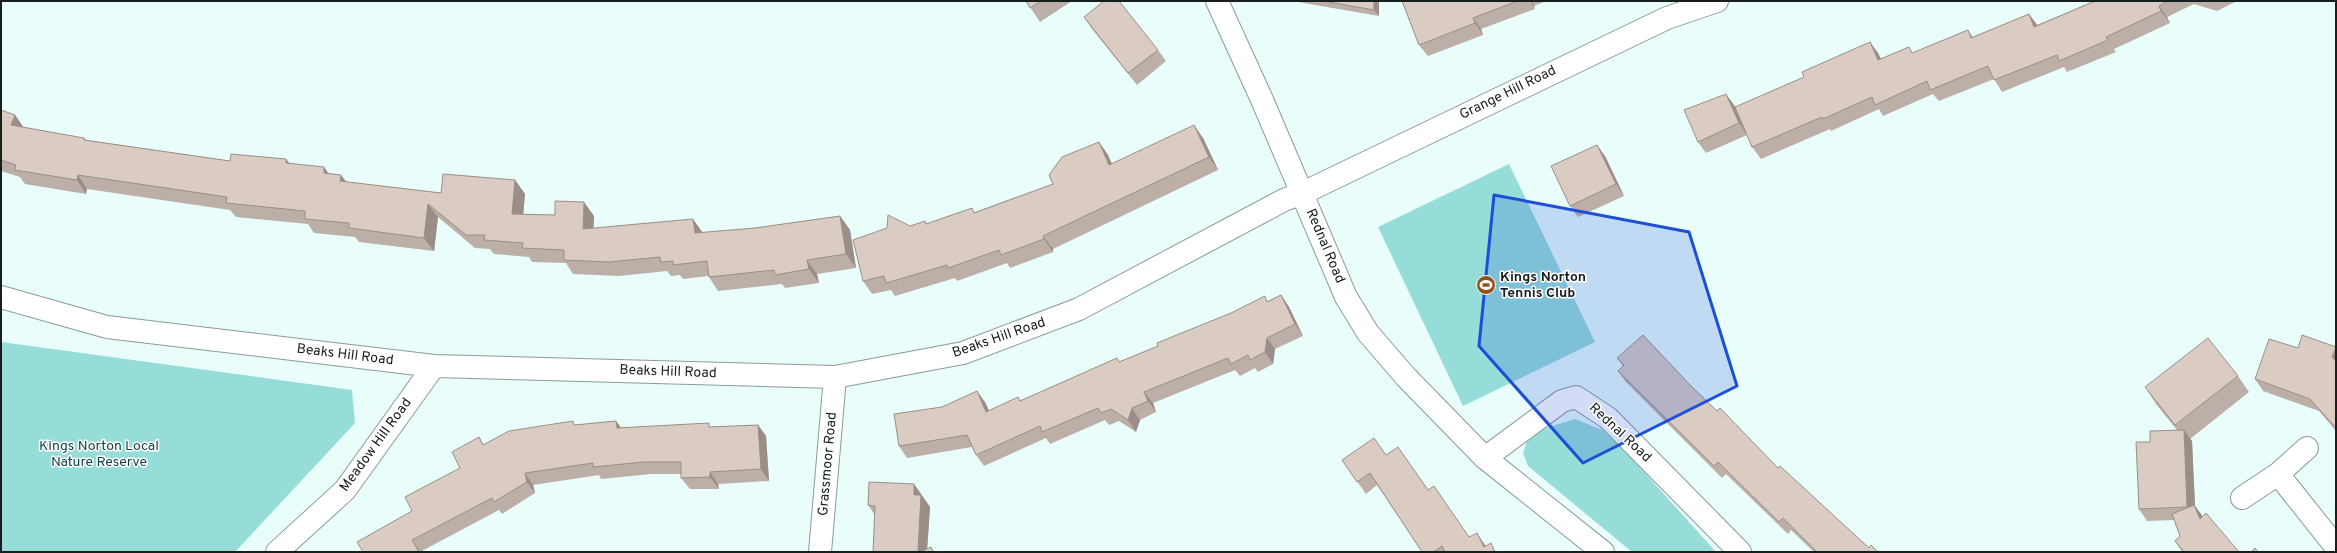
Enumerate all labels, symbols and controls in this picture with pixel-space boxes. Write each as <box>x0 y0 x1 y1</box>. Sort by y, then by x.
street label: Grange Hill Road <box>1457 62 1559 124</box>
street label: Rednal Road <box>1302 206 1348 286</box>
place label: Kings Norton Tennis Club <box>1500 269 1586 302</box>
sports icon: Kings Norton Tennis Club <box>1475 274 1497 296</box>
street label: Beaks Hill Road <box>950 314 1048 362</box>
street label: Beaks Hill Road <box>296 341 394 369</box>
street label: Beaks Hill Road <box>619 362 717 382</box>
street label: Meadow Hill Road <box>336 395 416 495</box>
street label: Rednal Road <box>1585 400 1655 466</box>
street label: Grassmoor Road <box>815 411 841 517</box>
park label: Kings Norton Local Nature Reserve <box>39 438 159 471</box>

